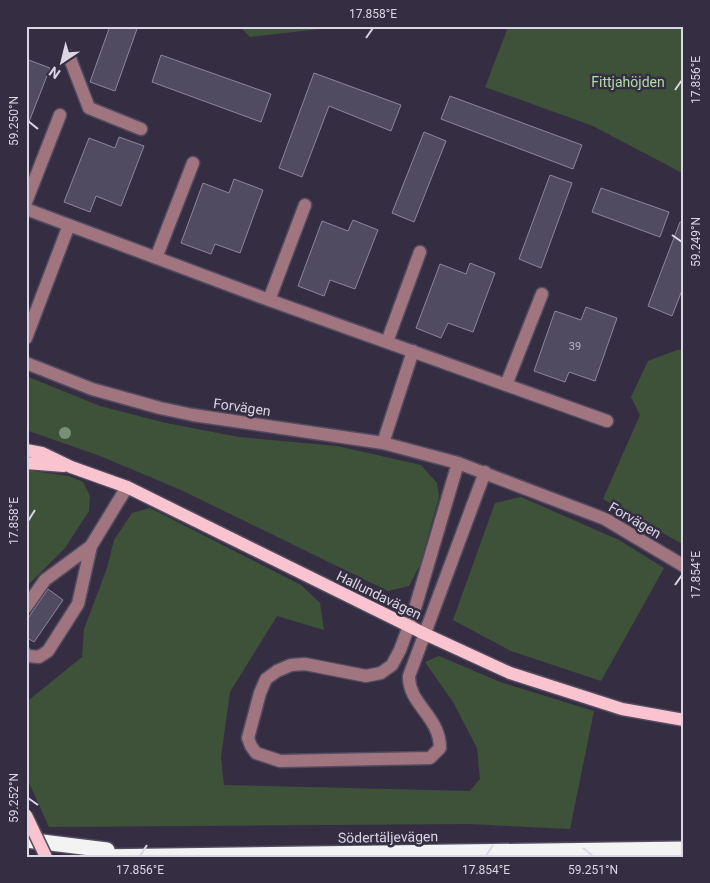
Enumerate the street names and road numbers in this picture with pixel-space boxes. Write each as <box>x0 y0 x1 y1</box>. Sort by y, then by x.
street label: Forvägen <box>212 395 272 419</box>
street label: Forvägen <box>606 499 664 541</box>
street label: Hallundavägen <box>334 568 424 622</box>
street label: Södertäljevägen <box>338 828 438 846</box>

